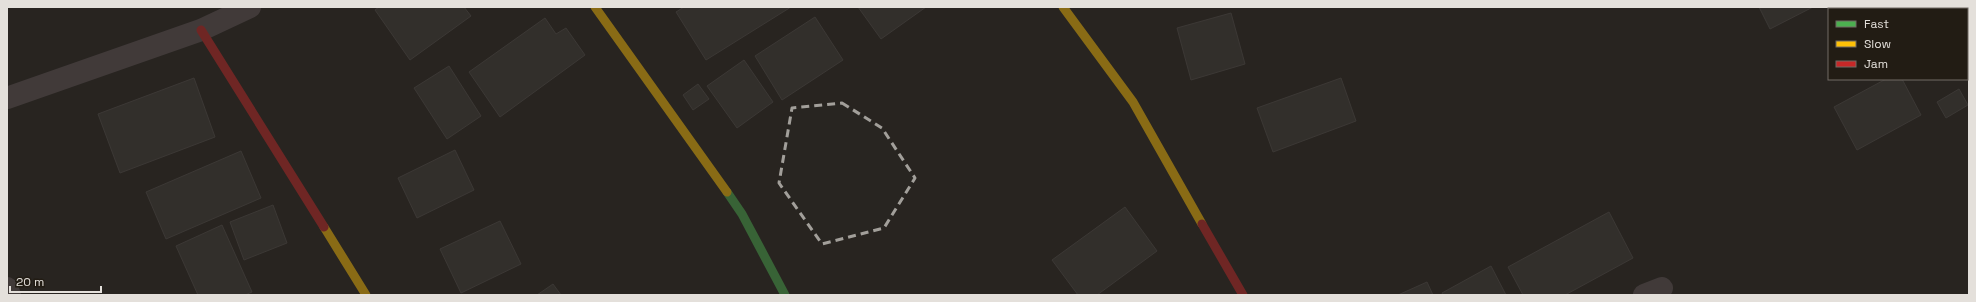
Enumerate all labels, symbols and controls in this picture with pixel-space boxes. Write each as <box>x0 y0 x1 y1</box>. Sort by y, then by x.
legend <box>1828 8 1968 80</box>
text: Fast <box>1864 16 1889 32</box>
text: Slow <box>1864 36 1891 52</box>
text: Jam <box>1864 56 1888 72</box>
scale bar <box>10 268 101 294</box>
text: 20 m <box>16 274 44 290</box>

